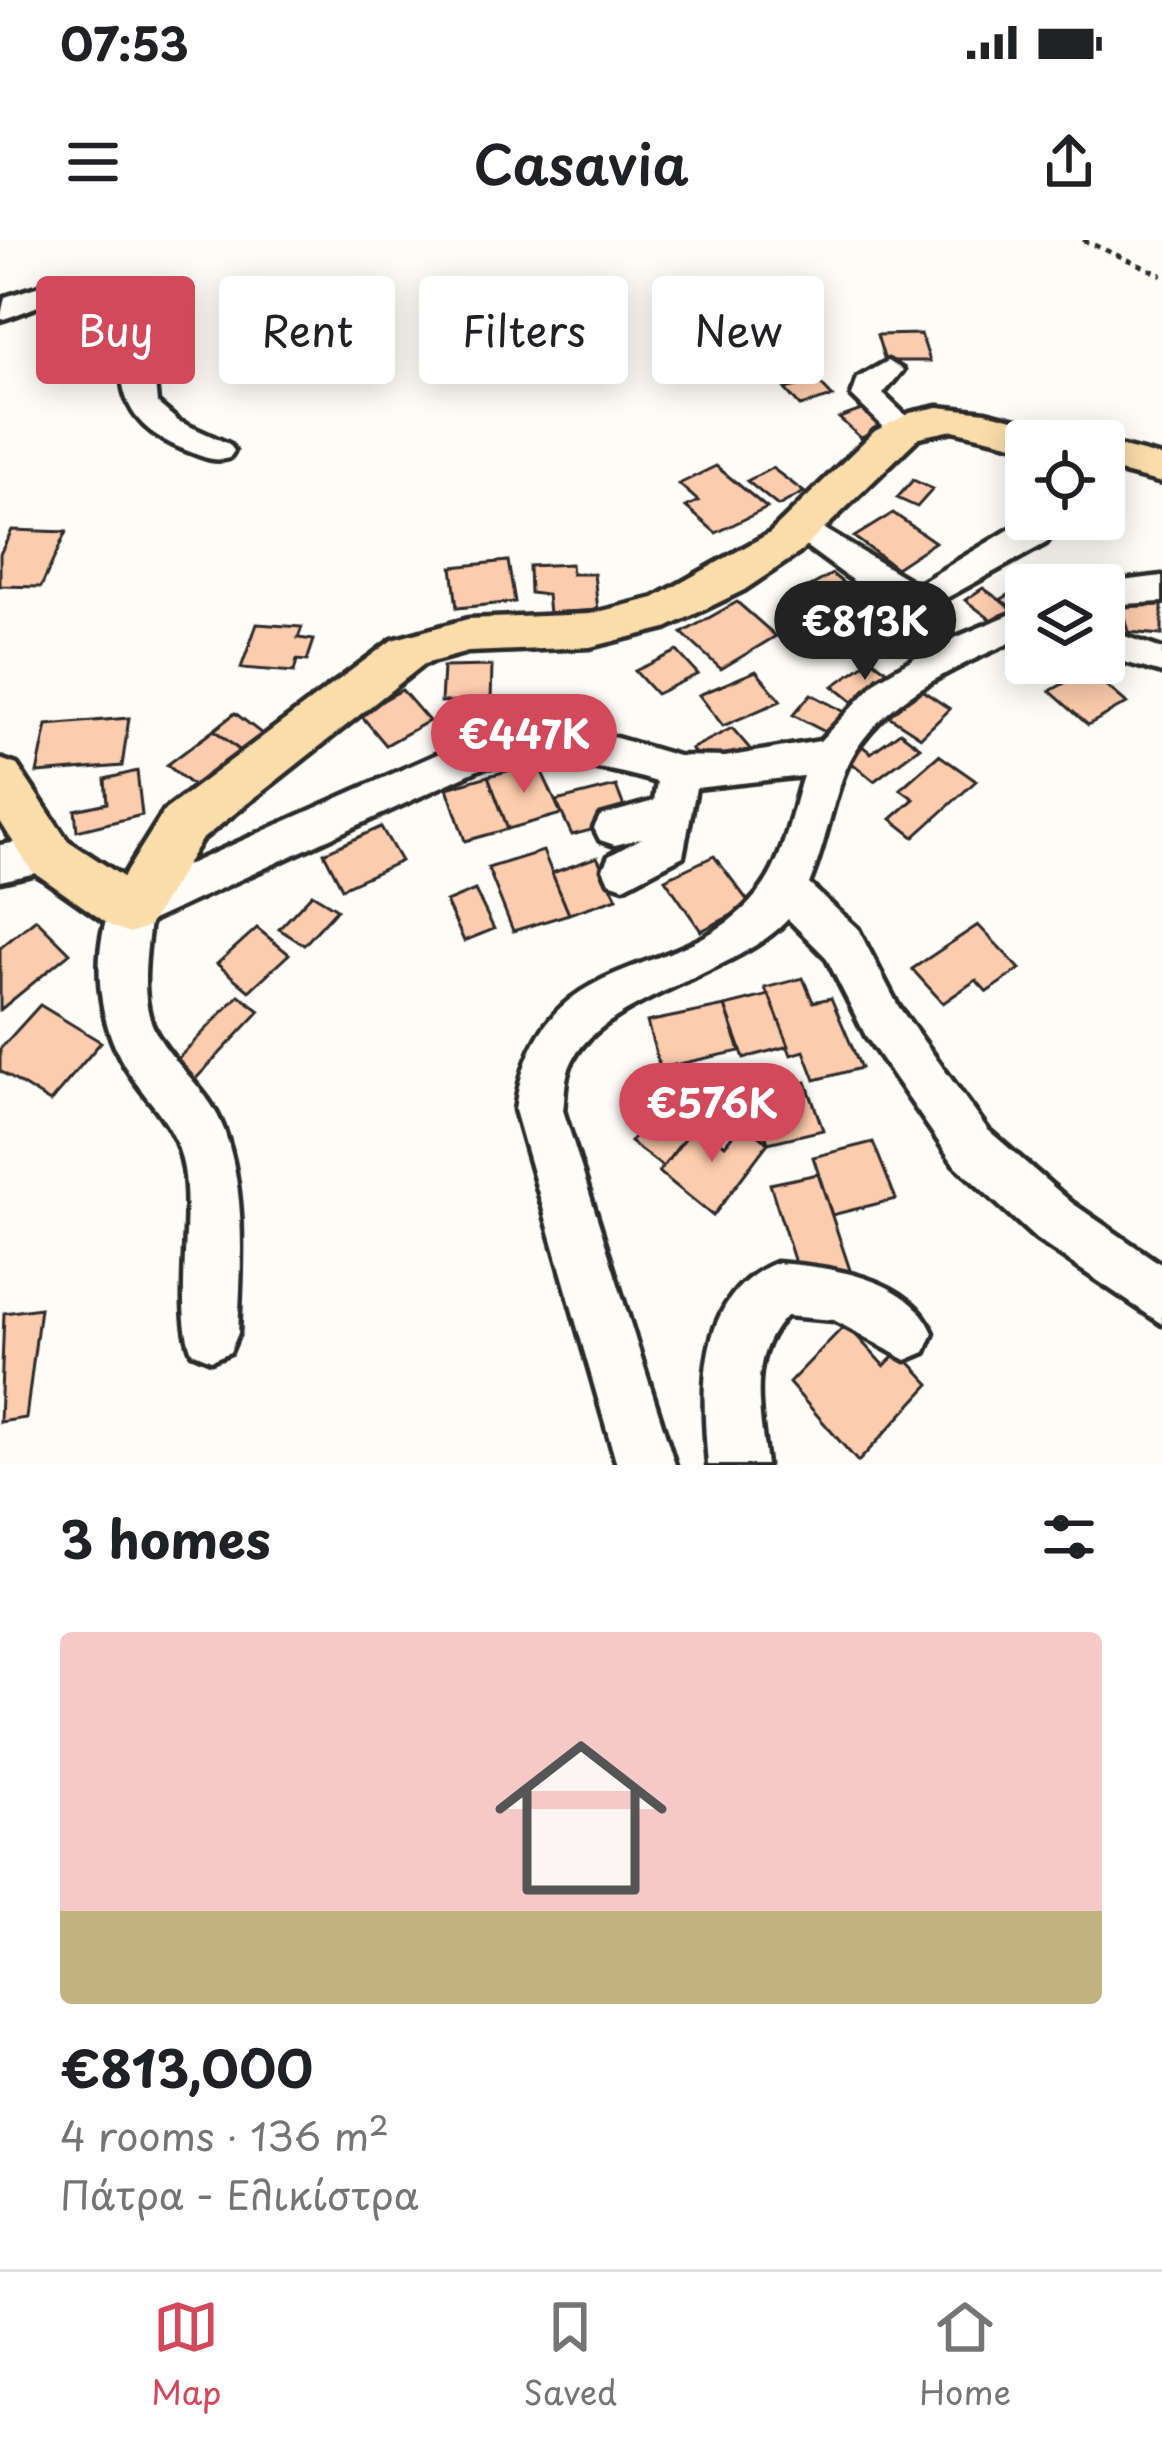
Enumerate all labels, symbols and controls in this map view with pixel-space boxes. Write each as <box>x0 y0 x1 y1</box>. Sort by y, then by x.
text: 07:53 <box>60 8 189 76</box>
text: Casavia <box>473 122 689 203</box>
icon: menu <box>60 129 126 195</box>
icon: share <box>1036 129 1102 195</box>
chip: Buy <box>36 276 195 384</box>
chip: Rent <box>219 276 395 384</box>
chip: Filters <box>419 276 628 384</box>
chip: New <box>652 276 824 384</box>
map controls <box>1005 420 1125 684</box>
button: locate <box>1005 420 1125 540</box>
button: layers <box>1005 564 1125 684</box>
pin: €813K <box>781 581 949 683</box>
text: €813K <box>801 590 929 649</box>
pin: €447K <box>440 694 608 796</box>
text: €447K <box>458 703 590 762</box>
pin: €576K <box>628 1063 796 1165</box>
text: €576K <box>646 1072 778 1131</box>
text: 3 homes <box>60 1499 271 1576</box>
icon: filters <box>1036 1504 1102 1570</box>
icon: home <box>473 1710 689 1926</box>
text: €813,000 <box>60 2028 313 2105</box>
text: 4 rooms · 136 m² <box>60 2105 389 2164</box>
text: Πάτρα - Ελικίστρα <box>60 2164 419 2223</box>
tab: Map <box>151 2294 222 2416</box>
tab: Saved <box>524 2294 617 2416</box>
tab: Home <box>919 2294 1011 2416</box>

